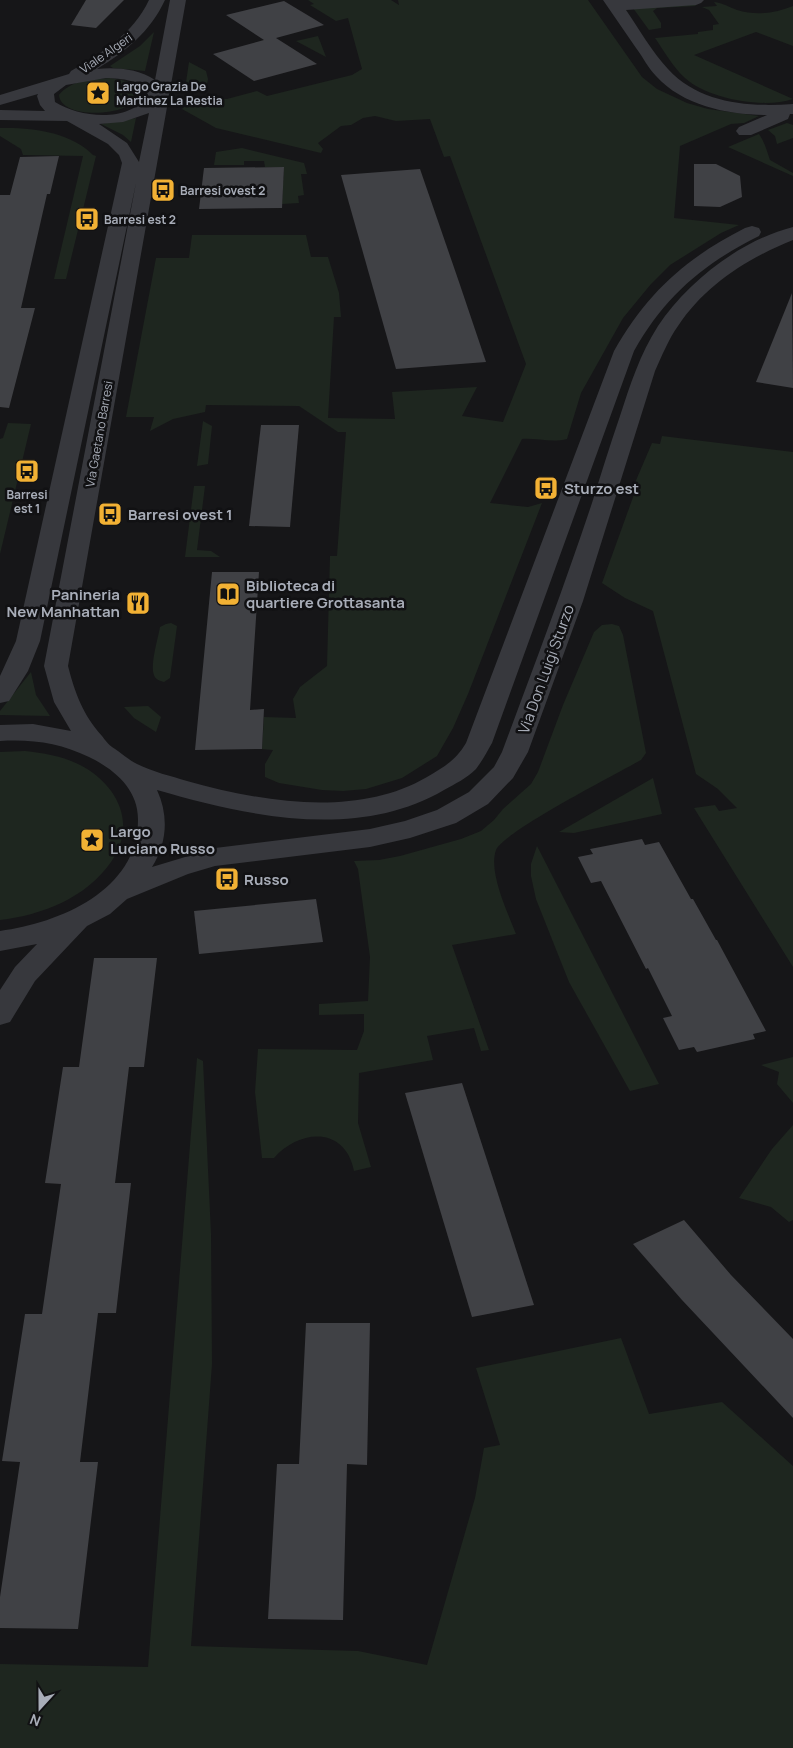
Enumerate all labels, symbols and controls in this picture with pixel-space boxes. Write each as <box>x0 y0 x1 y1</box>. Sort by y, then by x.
street label: Viale Algeri <box>76 29 136 77</box>
place label: Largo Grazia De Martinez La Restia <box>116 78 223 109</box>
place icon: Largo Grazia De Martinez La Restia <box>85 80 111 106</box>
bus stop icon: Barresi ovest 2 <box>150 177 176 203</box>
place label: Barresi ovest 2 <box>180 182 265 199</box>
bus stop icon: Barresi est 2 <box>74 206 100 232</box>
place label: Barresi est 2 <box>104 211 176 228</box>
street label: Via Gaetano Barresi <box>81 379 117 489</box>
bus stop icon: Barresi est 1 <box>14 458 40 484</box>
bus stop icon: Sturzo est <box>533 475 559 501</box>
place label: Sturzo est <box>564 478 639 499</box>
place label: Barresi est 1 <box>6 486 48 517</box>
bus stop icon: Barresi ovest 1 <box>97 501 123 527</box>
place label: Barresi ovest 1 <box>128 504 232 525</box>
place label: Biblioteca di quartiere Grottasanta <box>246 575 405 613</box>
library icon: Biblioteca di quartiere Grottasanta <box>215 581 241 607</box>
place label: Panineria New Manhattan <box>6 584 120 622</box>
restaurant icon: Panineria New Manhattan <box>125 590 151 616</box>
street label: Via Don Luigi Sturzo <box>513 602 579 736</box>
place label: Largo Luciano Russo <box>110 821 215 859</box>
place icon: Largo Luciano Russo <box>79 827 105 853</box>
bus stop icon: Russo <box>214 866 240 892</box>
place label: Russo <box>244 869 289 890</box>
north arrow <box>15 1683 65 1733</box>
text: N <box>27 1710 43 1731</box>

